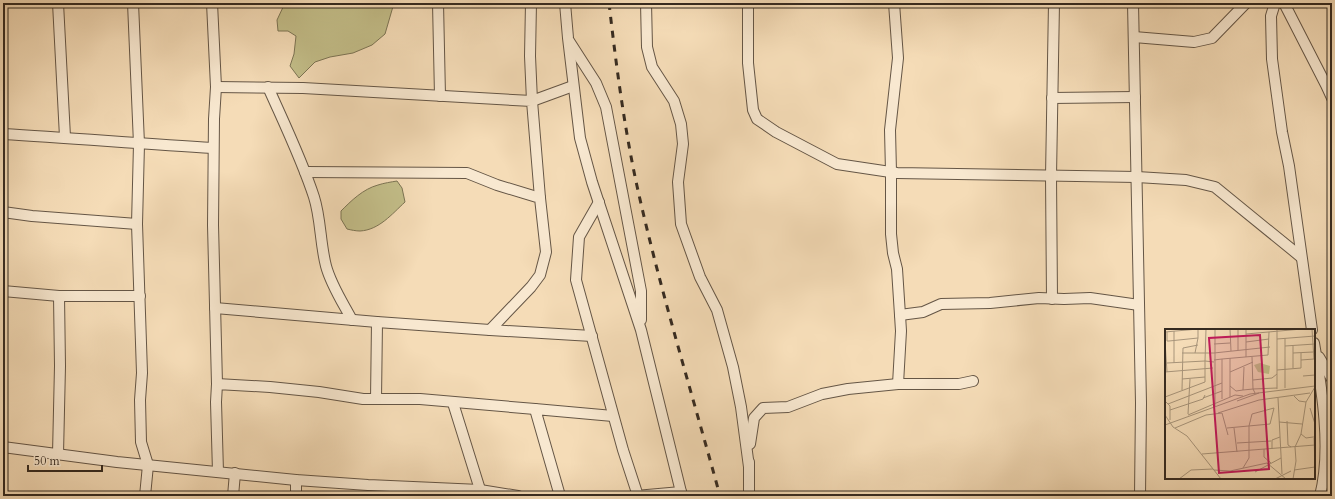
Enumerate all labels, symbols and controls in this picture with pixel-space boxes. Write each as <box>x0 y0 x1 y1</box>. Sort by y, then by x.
inset map <box>1165 329 1315 479</box>
scale bar <box>28 447 102 473</box>
text: 50 m <box>34 453 61 469</box>

